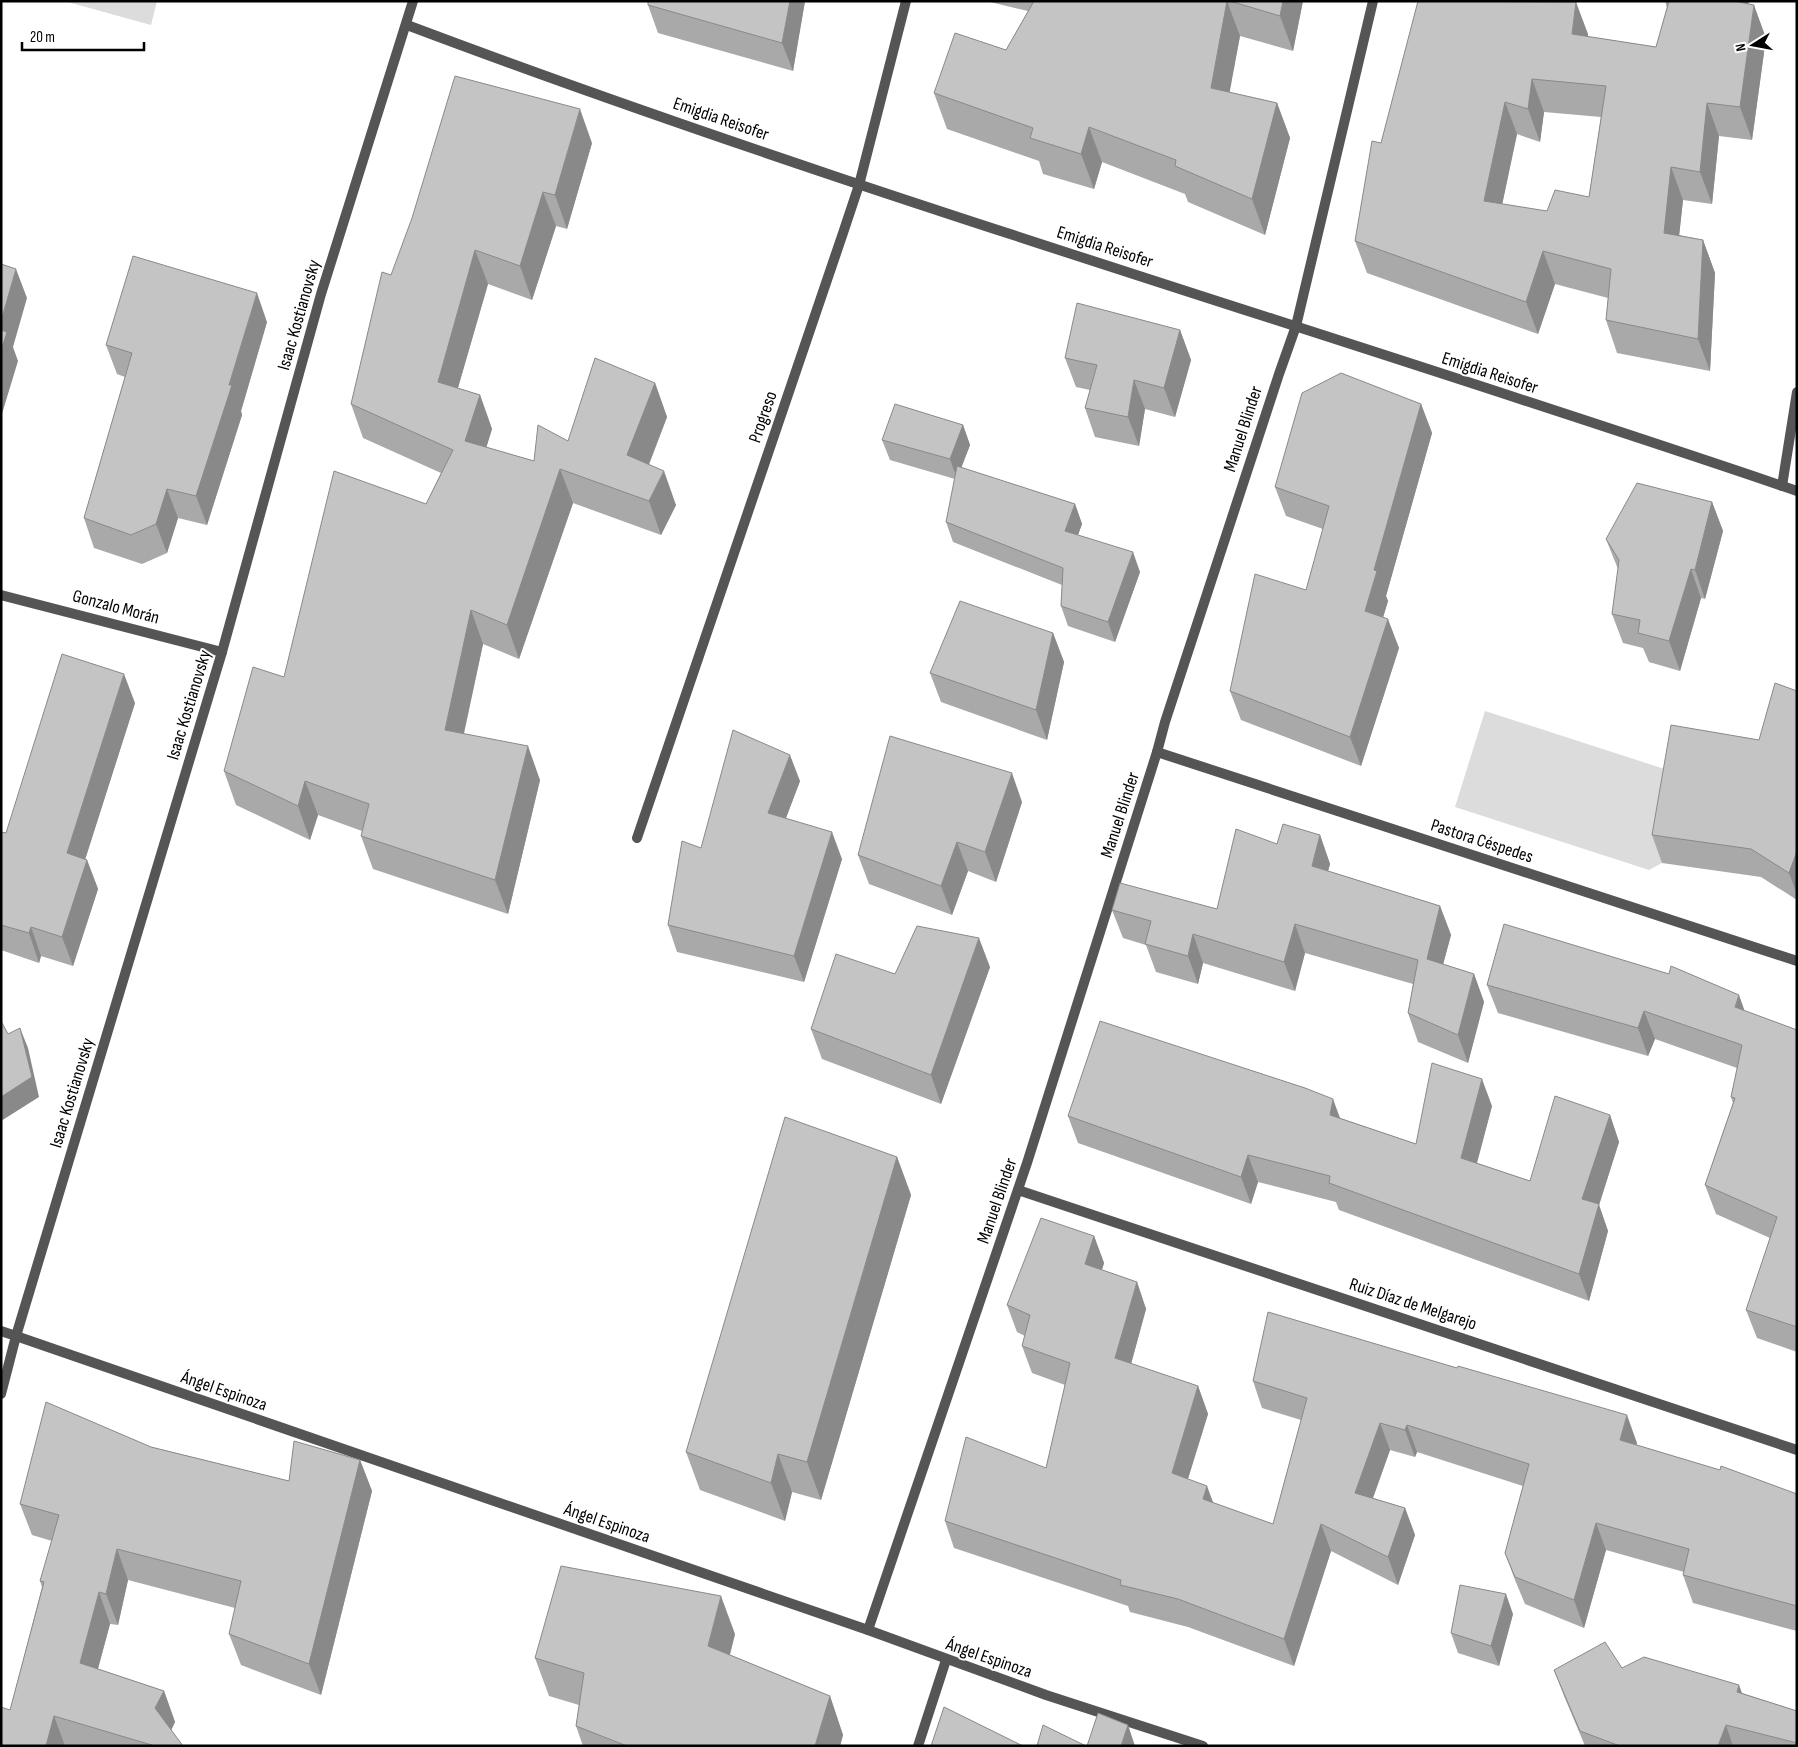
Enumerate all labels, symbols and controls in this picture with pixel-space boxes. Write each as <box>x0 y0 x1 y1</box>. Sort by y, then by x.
scale bar <box>22 20 145 52</box>
north arrow <box>1728 20 1778 70</box>
text: 20 m <box>30 28 55 47</box>
text: N <box>1732 42 1750 53</box>
street label: Emigdia Reisofer <box>670 93 772 145</box>
street label: Emigdia Reisofer <box>1054 222 1156 272</box>
street label: Isaac Kostianovsky <box>273 257 325 373</box>
street label: Emigdia Reisofer <box>1439 348 1541 398</box>
street label: Manuel Blinder <box>1219 383 1267 475</box>
street label: Progreso <box>744 388 782 446</box>
street label: Gonzalo Morán <box>70 585 162 629</box>
street label: Isaac Kostianovsky <box>162 647 216 762</box>
street label: Manuel Blinder <box>1096 769 1144 861</box>
street label: Pastora Céspedes <box>1428 815 1536 867</box>
street label: Isaac Kostianovsky <box>45 1035 99 1150</box>
street label: Manuel Blinder <box>973 1156 1021 1246</box>
street label: Ruiz Díaz de Melgarejo <box>1347 1274 1479 1334</box>
street label: Ángel Espinoza <box>177 1366 270 1416</box>
street label: Ángel Espinoza <box>560 1498 653 1548</box>
street label: Ángel Espinoza <box>942 1633 1035 1683</box>

